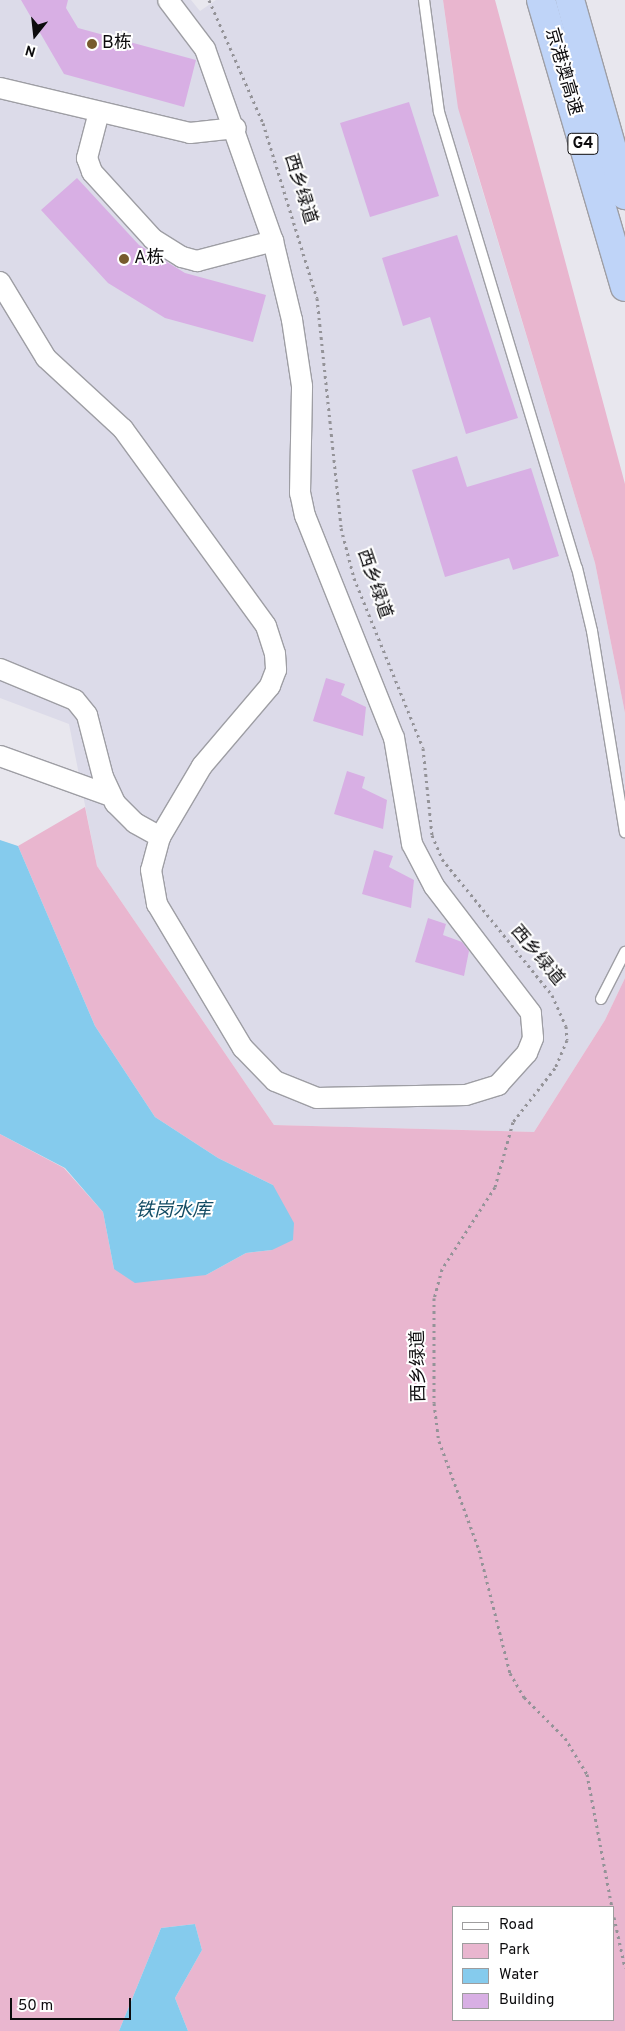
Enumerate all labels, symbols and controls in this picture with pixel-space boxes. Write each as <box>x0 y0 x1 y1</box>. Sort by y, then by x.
north arrow <box>10 10 60 60</box>
street label: 京港澳高速 <box>539 26 585 118</box>
place label: B栋 <box>102 33 132 55</box>
marker: B栋 <box>86 38 98 50</box>
text: N <box>24 40 38 59</box>
road number: G4 <box>567 130 599 158</box>
street label: 西乡绿道 <box>278 151 320 227</box>
place label: A栋 <box>134 248 164 270</box>
marker: A栋 <box>118 253 130 265</box>
street label: 西乡绿道 <box>351 546 395 622</box>
street label: 西乡绿道 <box>505 921 567 991</box>
water label: 铁岗水库 <box>135 1201 211 1223</box>
street label: 西乡绿道 <box>409 1330 431 1402</box>
legend <box>452 1906 615 2021</box>
text: Road <box>499 1916 534 1935</box>
text: Park <box>499 1941 530 1960</box>
text: Water <box>499 1966 538 1985</box>
scale bar <box>12 1988 134 2020</box>
text: Building <box>499 1991 554 2010</box>
text: 50 m <box>18 1997 53 2016</box>

